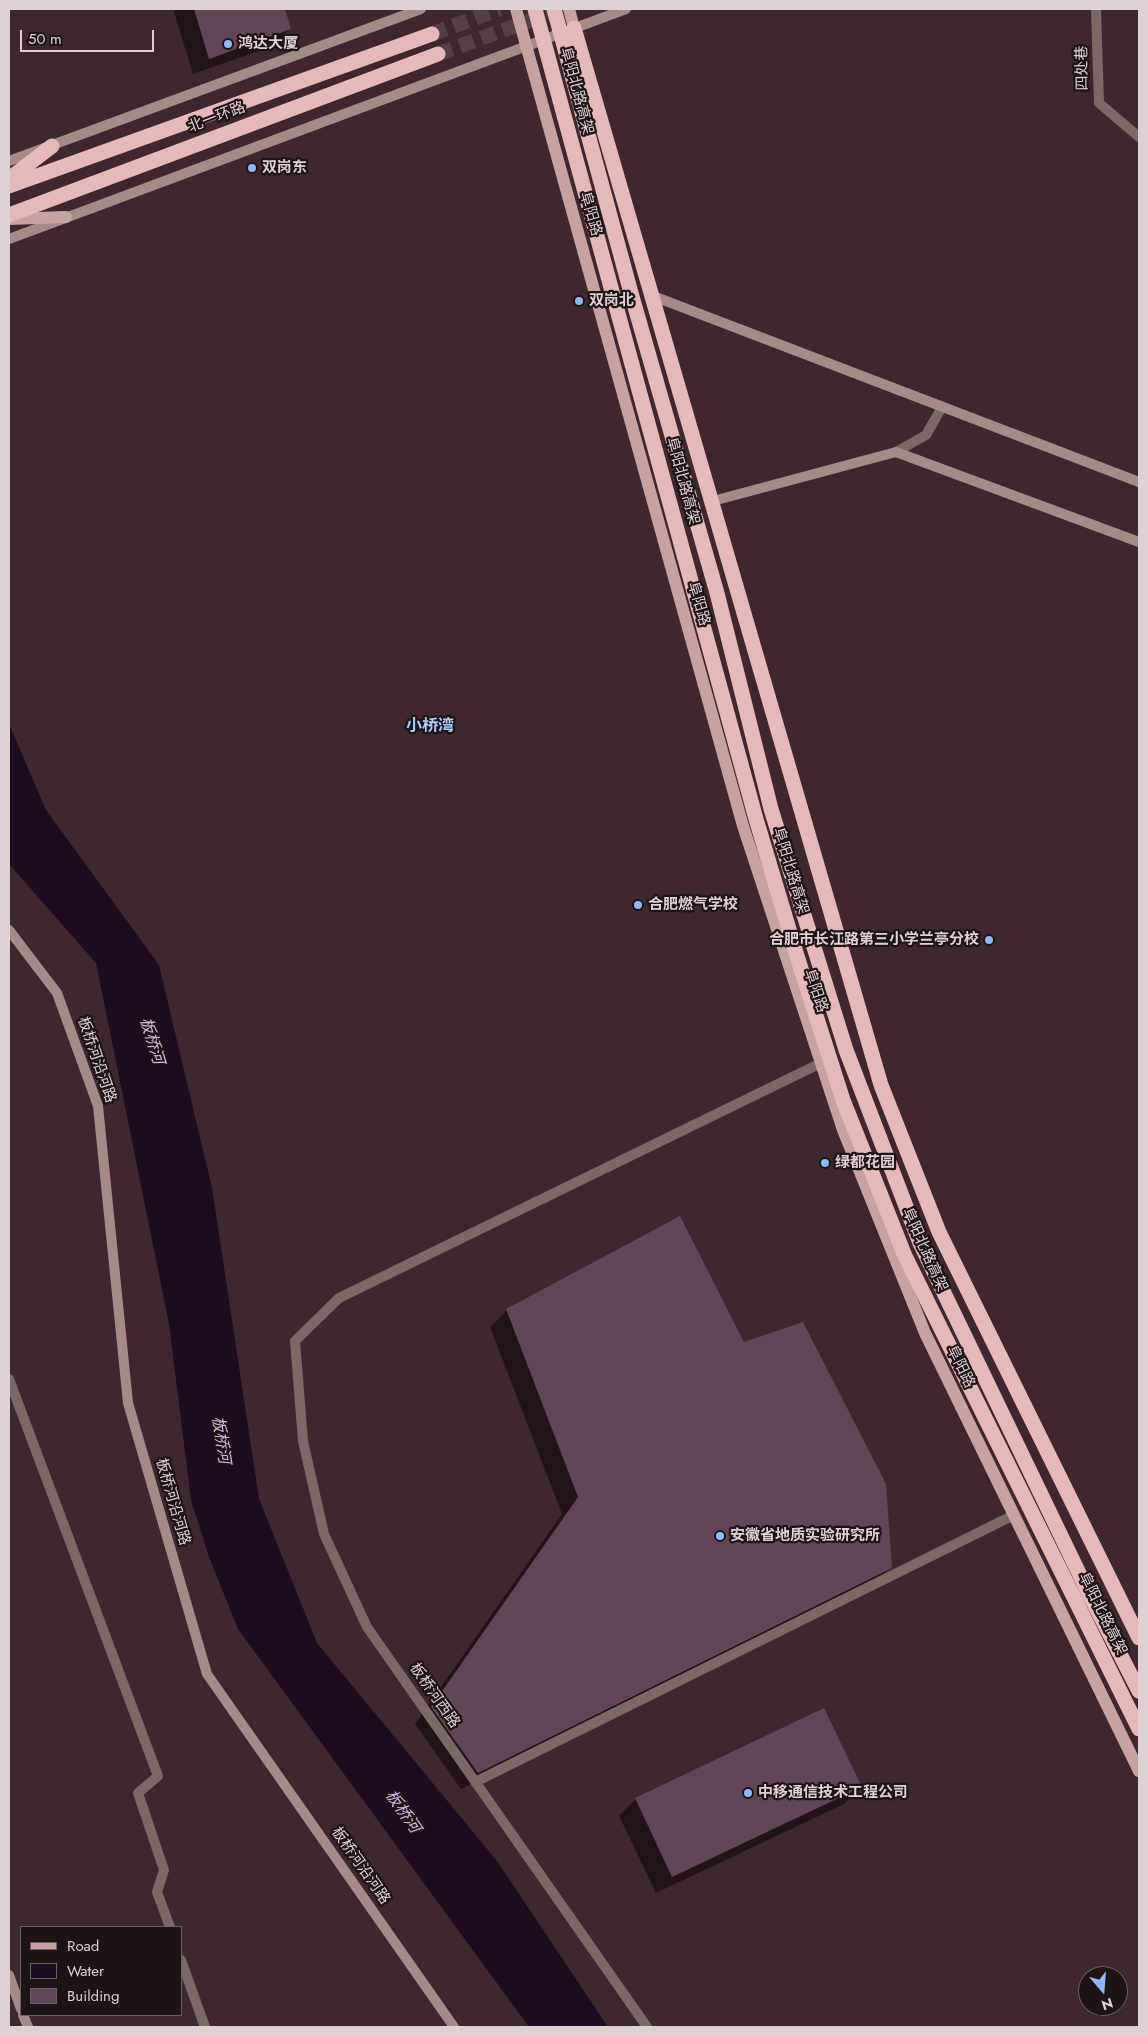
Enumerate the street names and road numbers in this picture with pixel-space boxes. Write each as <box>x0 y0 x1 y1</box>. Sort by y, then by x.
street label: 阜阳北路高架 <box>556 45 596 137</box>
street label: 四处巷 <box>1074 45 1092 91</box>
street label: 北一环路 <box>186 99 248 137</box>
street label: 阜阳路 <box>575 190 605 238</box>
street label: 阜阳北路高架 <box>662 435 702 527</box>
street label: 阜阳路 <box>683 580 713 628</box>
street label: 阜阳北路高架 <box>768 825 812 917</box>
street label: 阜阳路 <box>799 967 831 1015</box>
street label: 板桥河沿河路 <box>73 1015 119 1105</box>
street label: 阜阳北路高架 <box>897 1205 951 1295</box>
street label: 阜阳路 <box>942 1343 978 1391</box>
street label: 板桥河沿河路 <box>151 1456 193 1548</box>
street label: 阜阳北路高架 <box>1074 1570 1130 1658</box>
street label: 板桥河西路 <box>405 1660 463 1732</box>
street label: 板桥河沿河路 <box>327 1824 393 1908</box>

